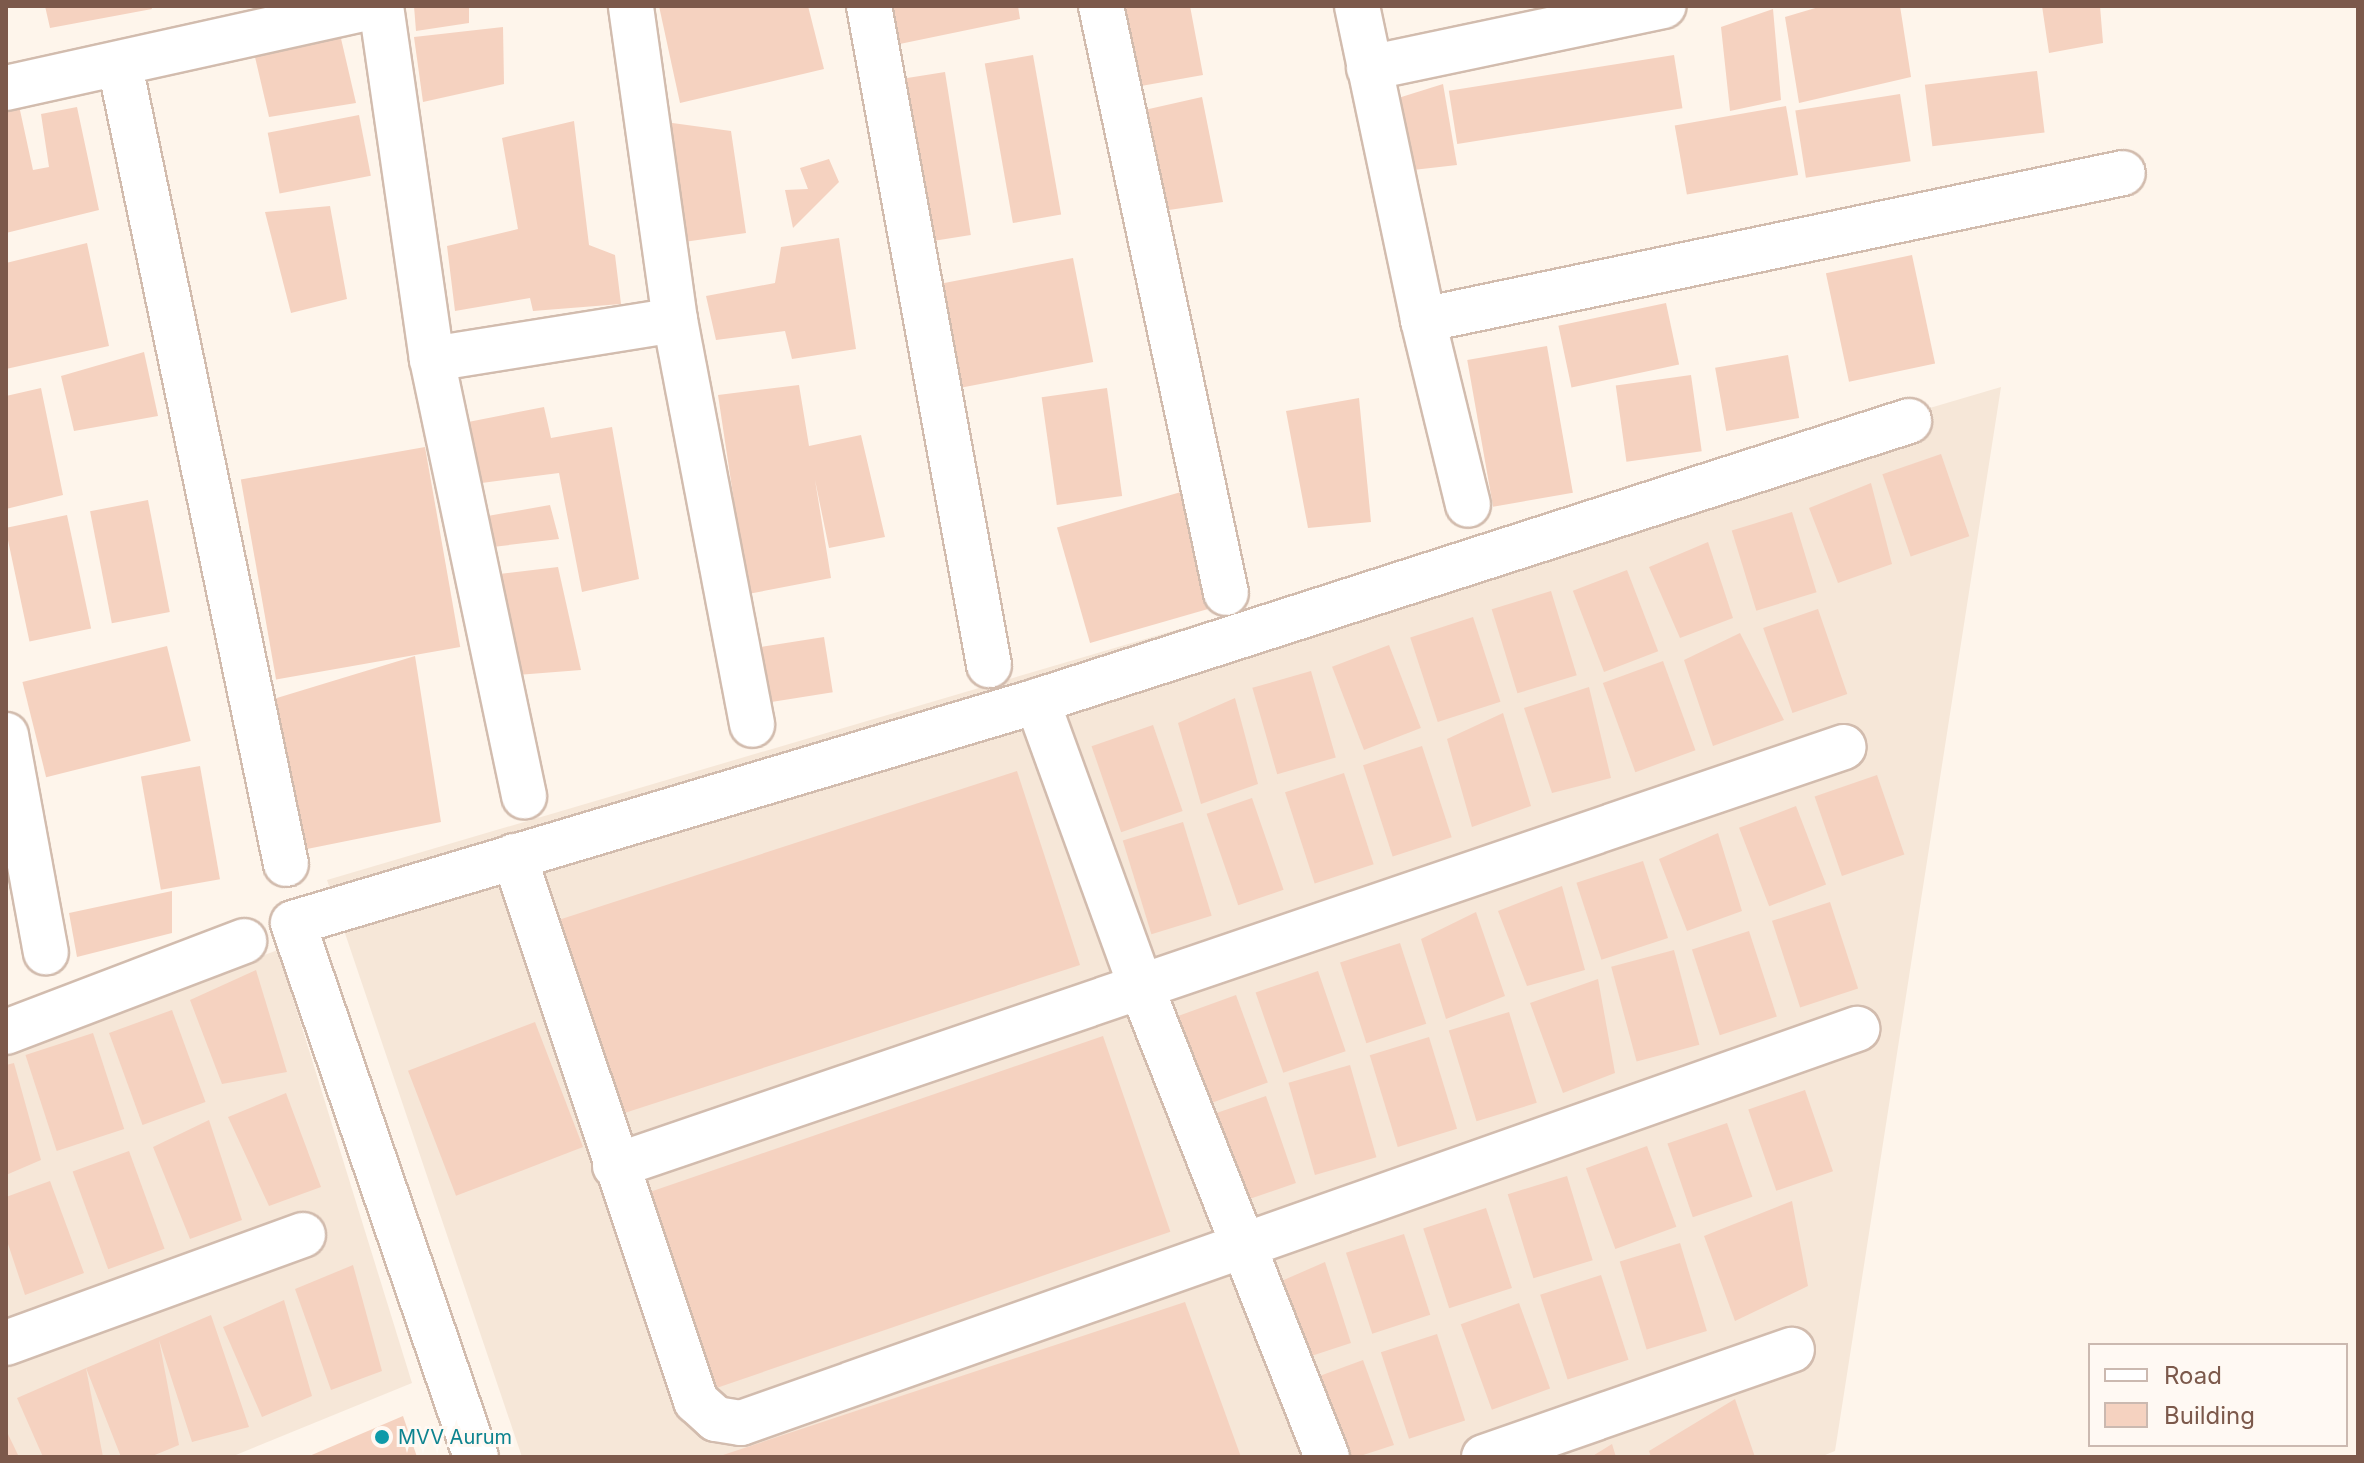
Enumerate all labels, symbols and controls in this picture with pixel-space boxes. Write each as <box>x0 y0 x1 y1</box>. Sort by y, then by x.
legend <box>2088 1343 2348 1447</box>
text: Road <box>2164 1361 2222 1390</box>
text: Building <box>2164 1401 2255 1430</box>
place label: MVV Aurum <box>398 1425 512 1449</box>
marker: MVV Aurum <box>373 1428 391 1446</box>

